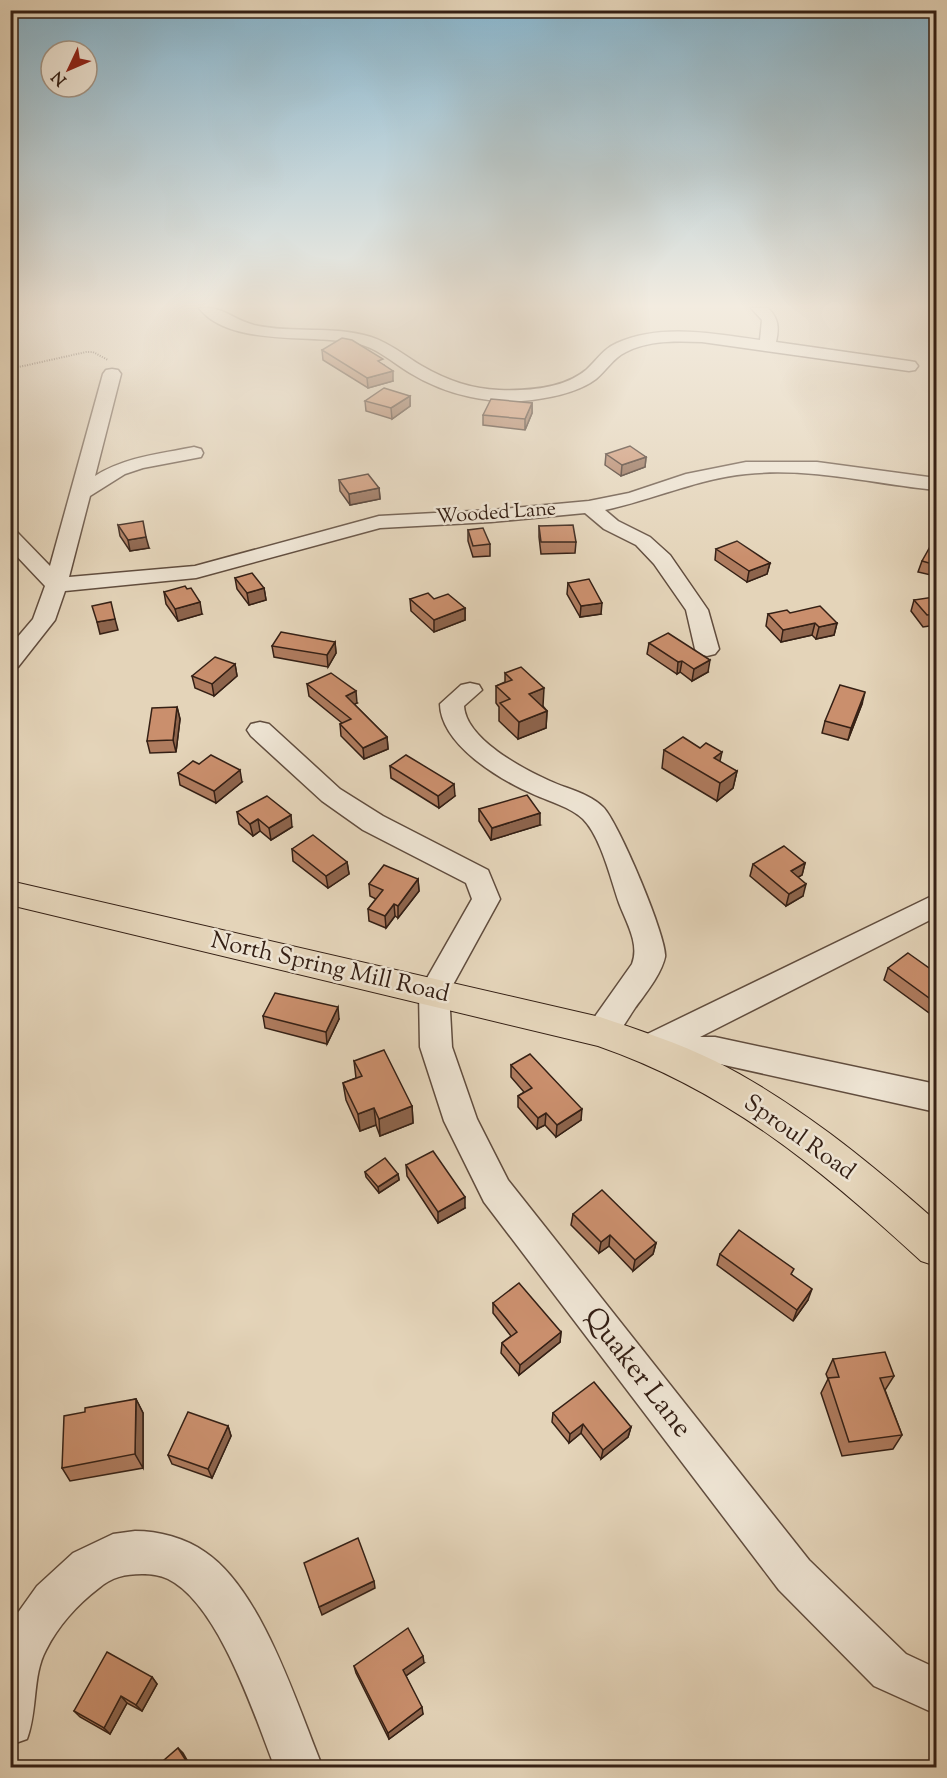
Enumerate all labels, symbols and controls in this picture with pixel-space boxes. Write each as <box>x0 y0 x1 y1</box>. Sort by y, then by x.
north arrow <box>39 39 99 99</box>
text: N <box>47 65 73 90</box>
street label: Wooded Lane <box>435 495 557 533</box>
street label: North Spring Mill Road <box>207 924 453 1012</box>
street label: Sproul Road <box>736 1087 862 1189</box>
street label: Quaker Lane <box>573 1299 701 1447</box>

